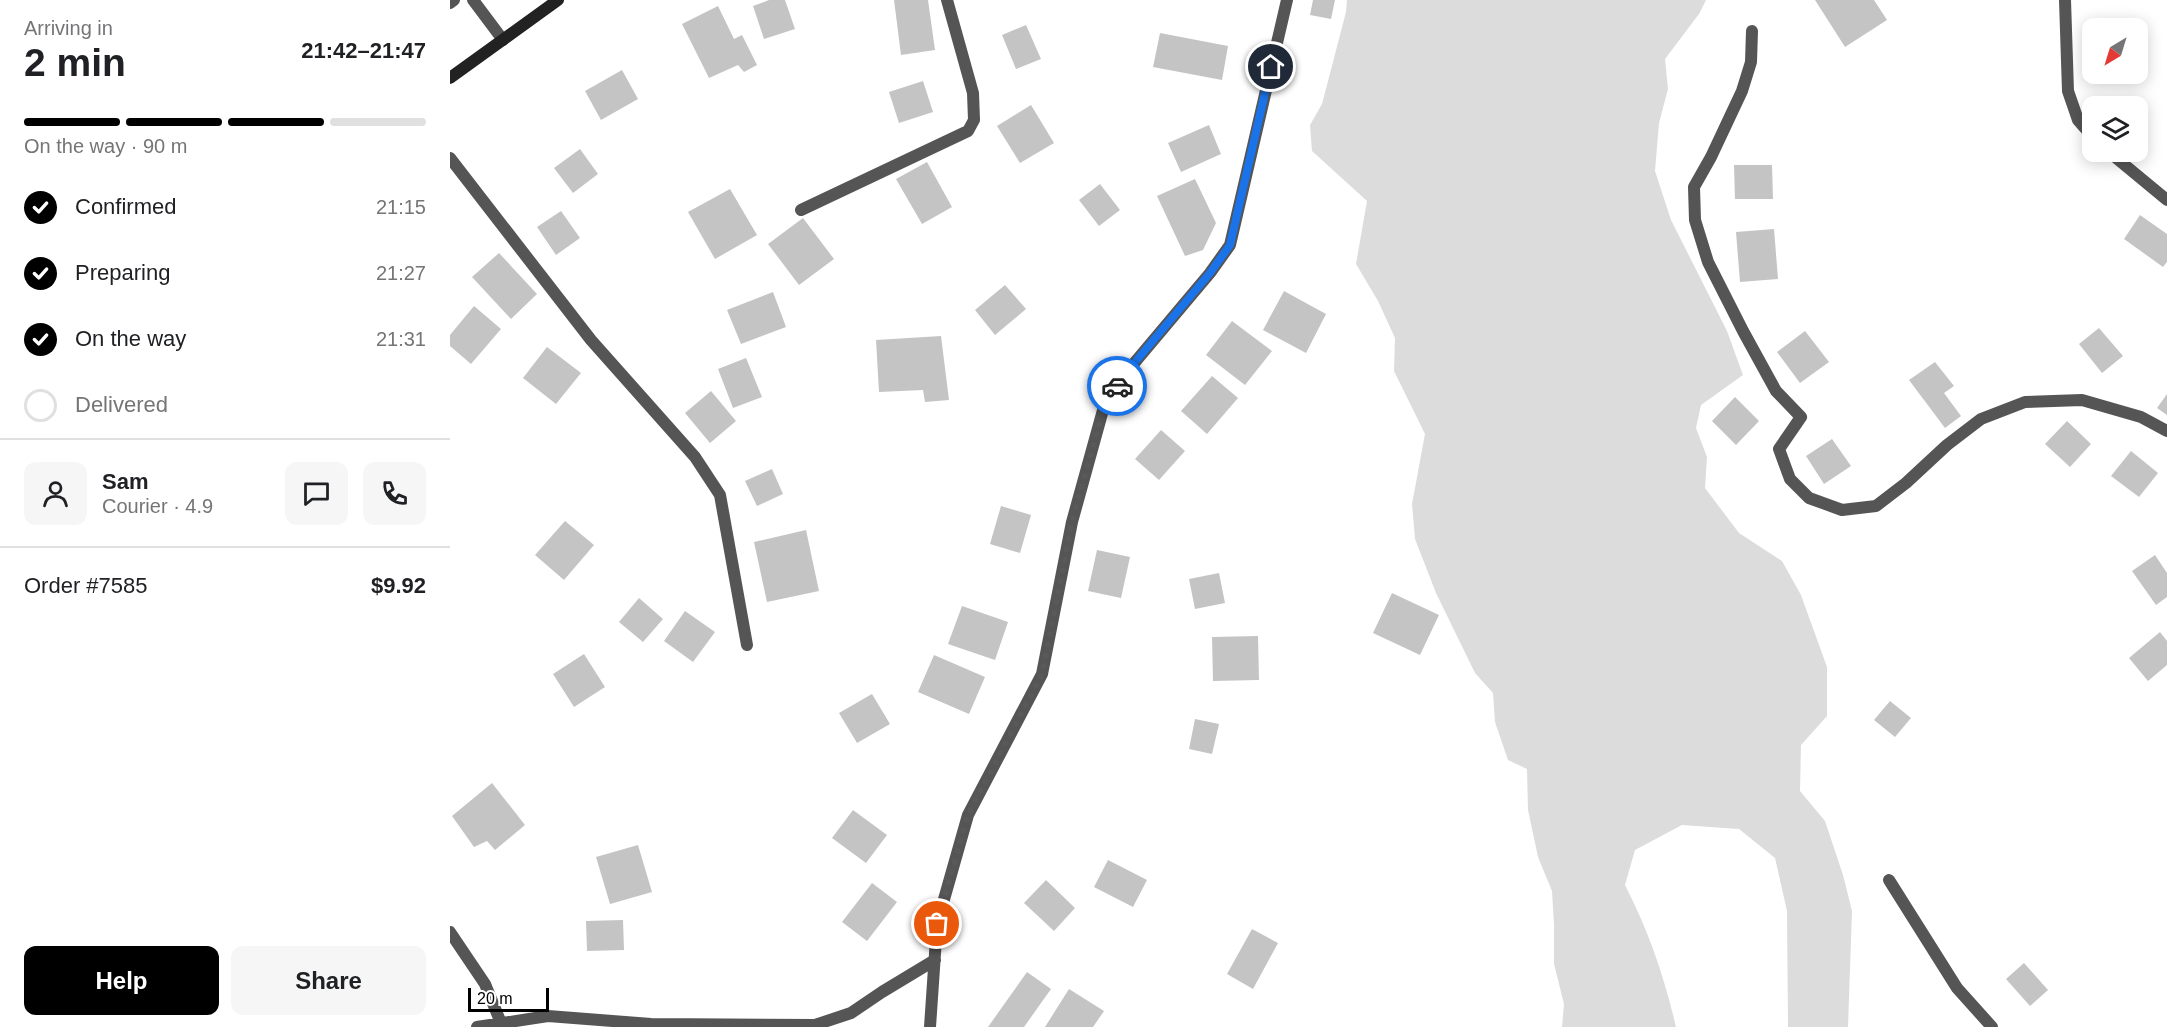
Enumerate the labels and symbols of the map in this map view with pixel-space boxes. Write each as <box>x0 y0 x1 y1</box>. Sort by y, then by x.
north arrow <box>2082 18 2148 84</box>
pin <box>1245 41 1296 92</box>
courier <box>1087 356 1147 416</box>
pin <box>911 898 962 949</box>
scale bar <box>468 985 549 1012</box>

